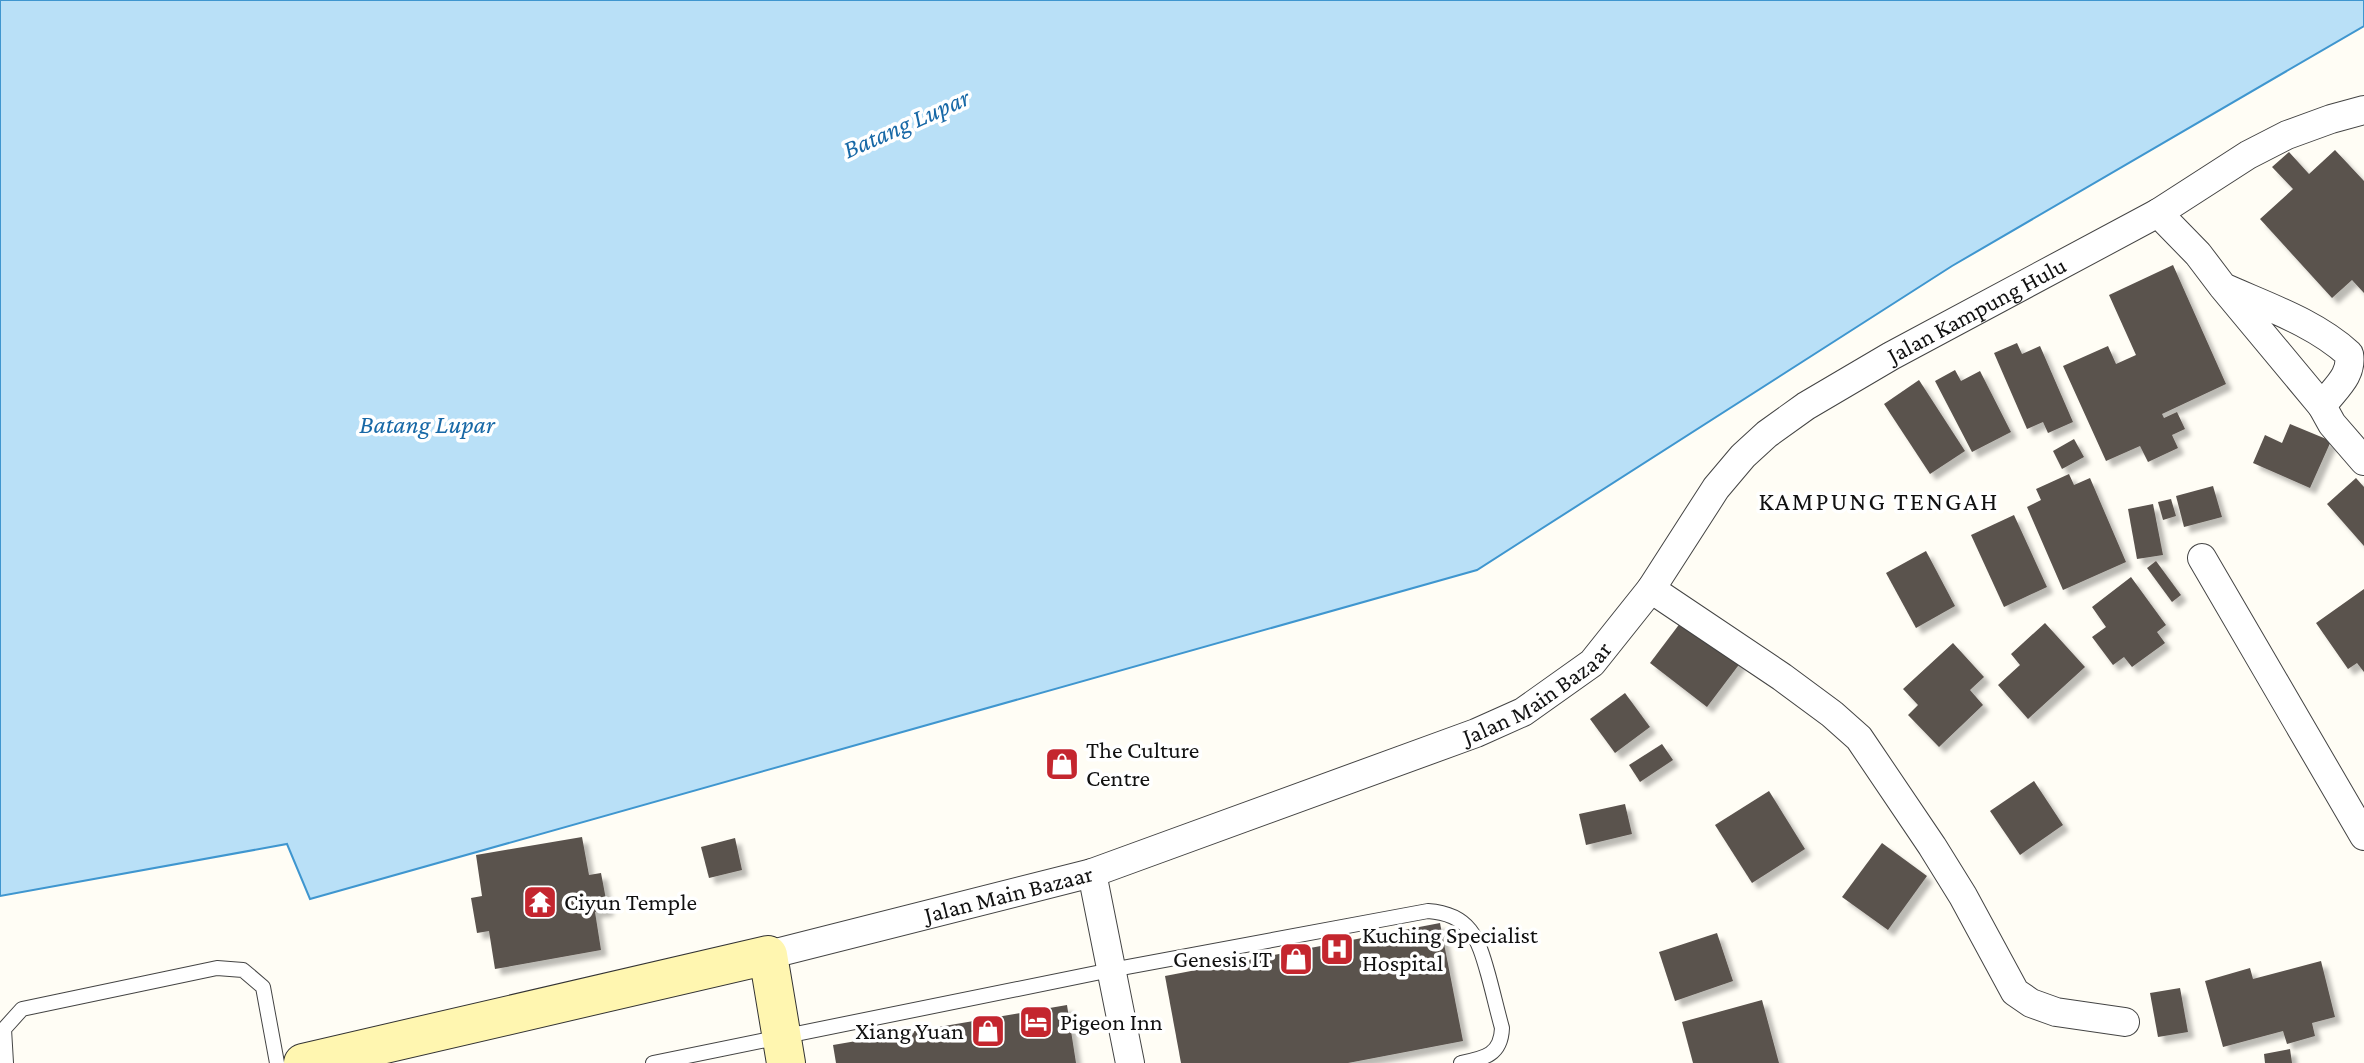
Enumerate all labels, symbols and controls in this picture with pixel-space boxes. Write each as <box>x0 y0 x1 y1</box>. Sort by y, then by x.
water label: Batang Lupar <box>838 82 975 164</box>
street label: Jalan Kampung Hulu <box>1881 251 2071 369</box>
water label: Batang Lupar <box>359 410 496 439</box>
district label: KAMPUNG TENGAH <box>1759 487 1999 516</box>
street label: Jalan Main Bazaar <box>1457 636 1617 750</box>
place label: The Culture Centre <box>1086 736 1199 791</box>
shop icon: The Culture Centre <box>1043 745 1081 783</box>
street label: Jalan Main Bazaar <box>919 859 1096 928</box>
temple icon: Ciyun Temple <box>521 883 559 921</box>
place label: Ciyun Temple <box>564 888 697 915</box>
place label: Kuching Specialist Hospital <box>1362 921 1539 976</box>
hospital icon: Kuching Specialist Hospital <box>1318 930 1356 968</box>
shop icon: Genesis IT <box>1277 940 1315 978</box>
place label: Genesis IT <box>1173 945 1272 972</box>
hotel icon: Pigeon Inn <box>1017 1003 1055 1041</box>
place label: Pigeon Inn <box>1060 1008 1163 1035</box>
shop icon: Xiang Yuan <box>969 1012 1007 1050</box>
place label: Xiang Yuan <box>856 1017 964 1044</box>

